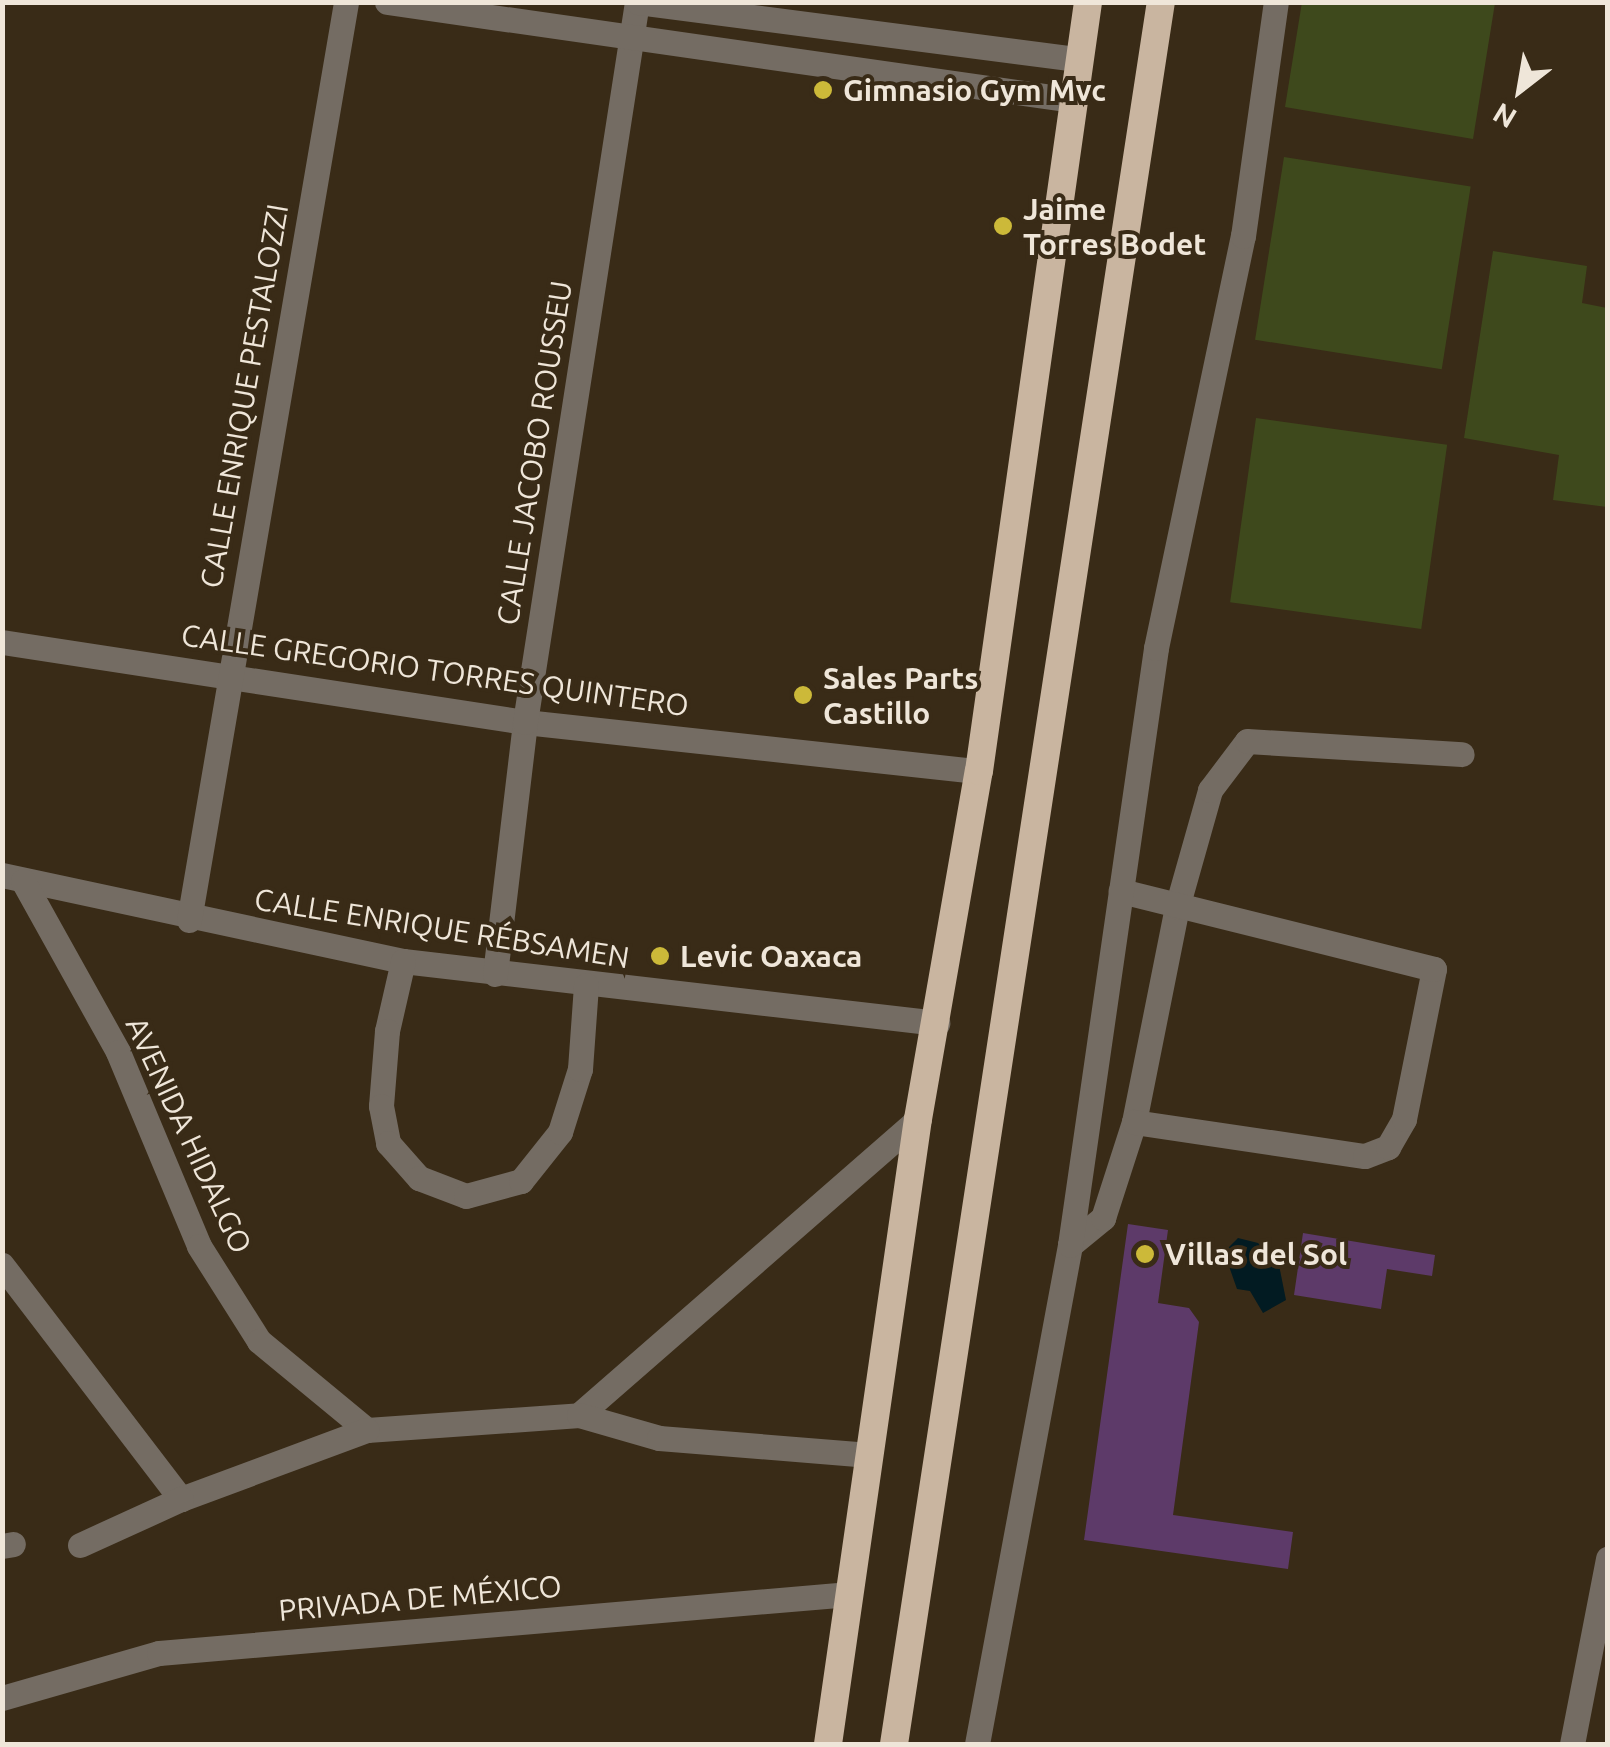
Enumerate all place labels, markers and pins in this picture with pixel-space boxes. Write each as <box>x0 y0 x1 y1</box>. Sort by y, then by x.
place label: Gimnasio Gym Mvc <box>843 72 1106 108</box>
marker: Gimnasio Gym Mvc <box>812 79 834 101</box>
place label: Jaime Torres Bodet <box>1023 191 1206 262</box>
marker: Jaime Torres Bodet <box>992 215 1014 237</box>
place label: Sales Parts Castillo <box>823 660 978 730</box>
marker: Sales Parts Castillo <box>792 684 814 706</box>
place label: Levic Oaxaca <box>680 938 862 974</box>
marker: Levic Oaxaca <box>649 945 671 967</box>
place label: Villas del Sol <box>1165 1236 1347 1272</box>
marker: Villas del Sol <box>1134 1243 1156 1265</box>

